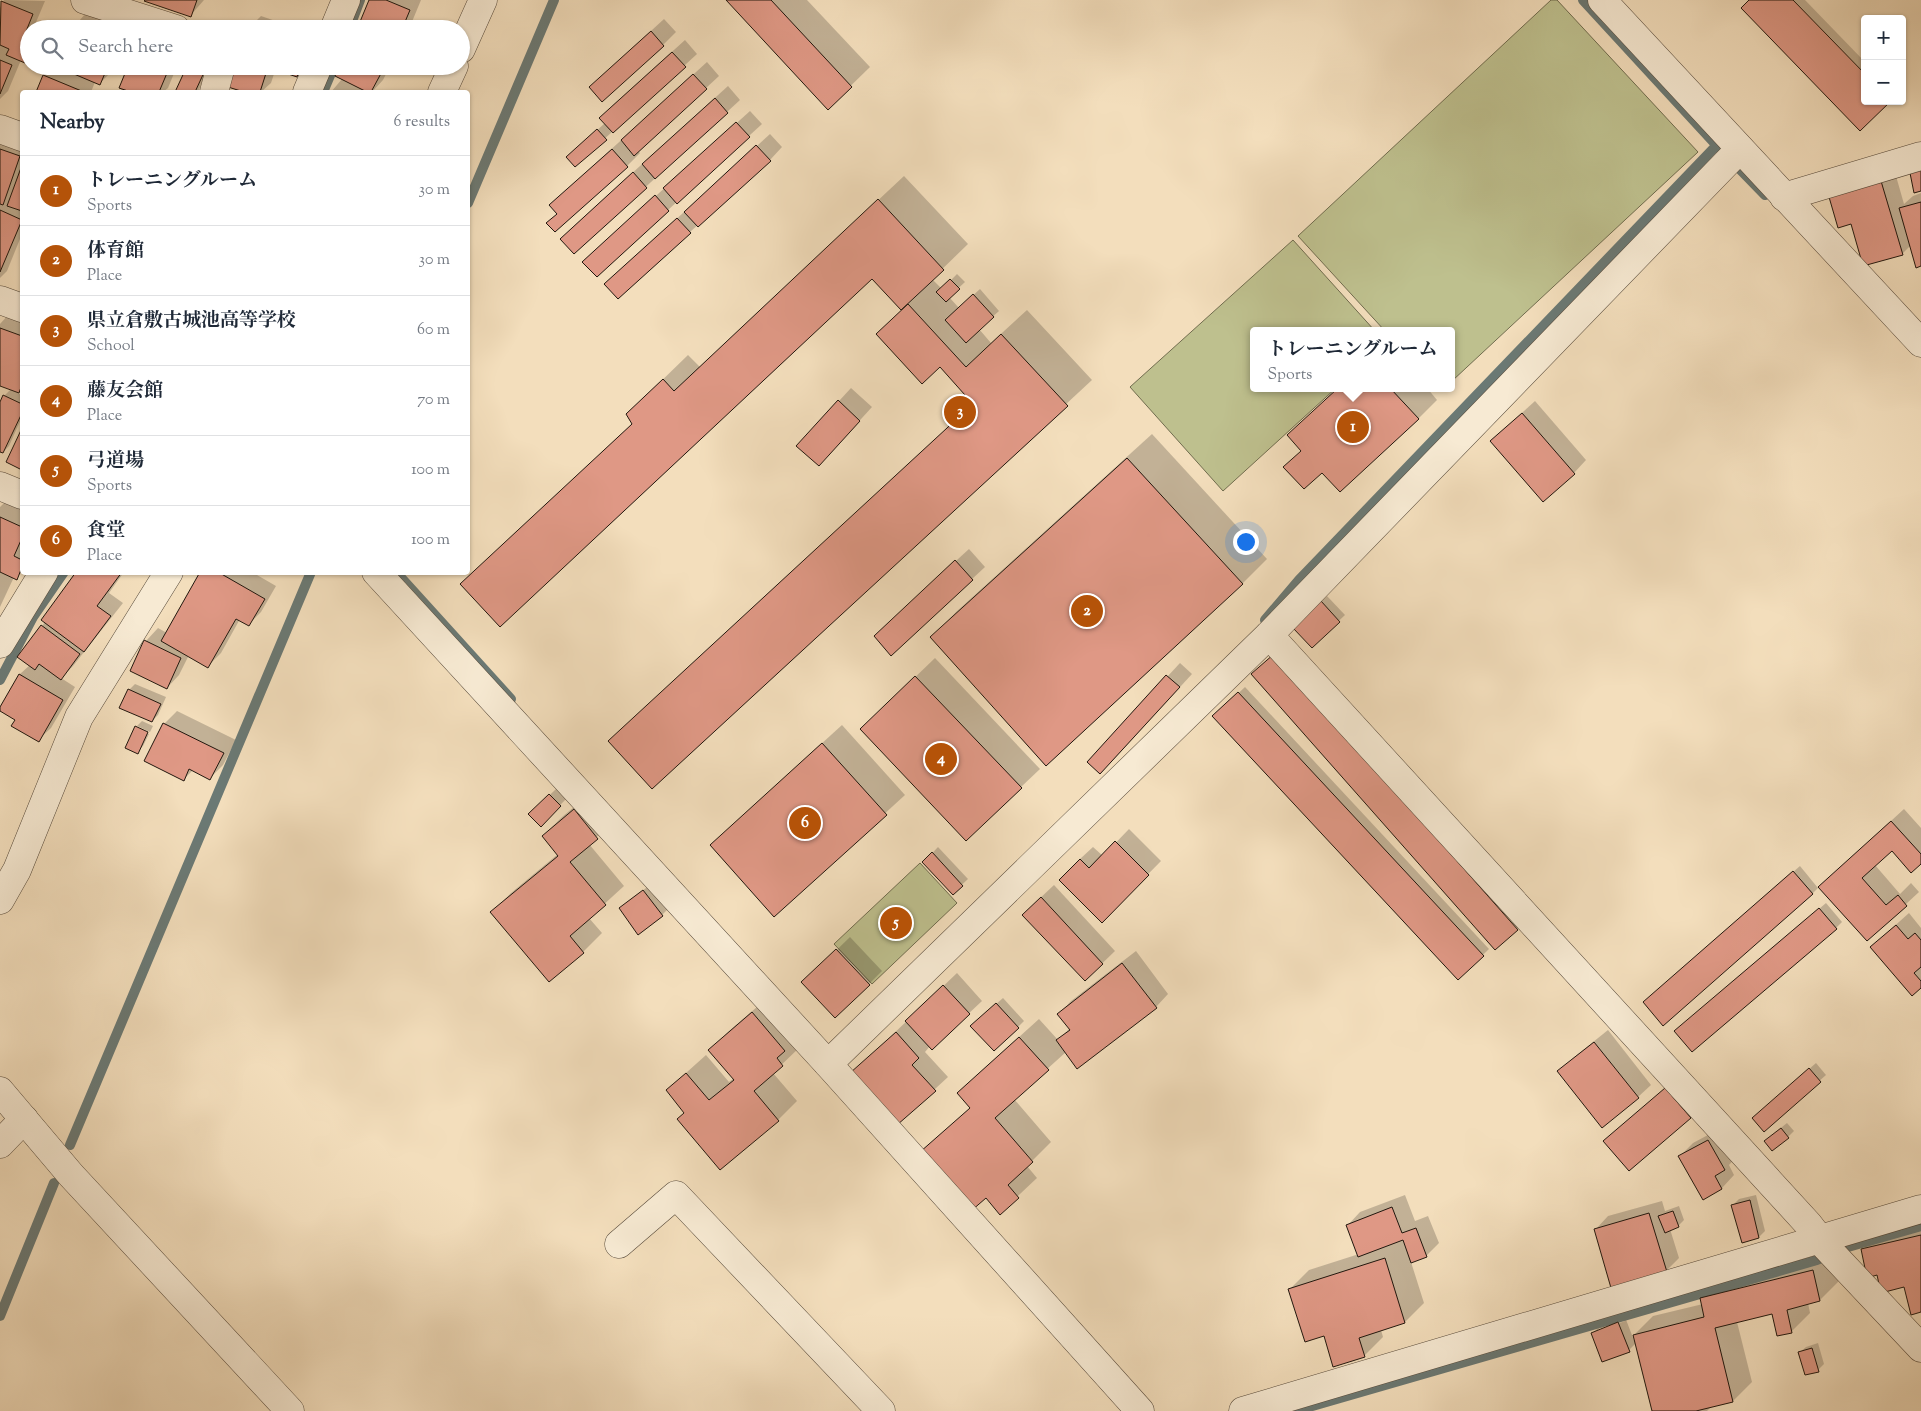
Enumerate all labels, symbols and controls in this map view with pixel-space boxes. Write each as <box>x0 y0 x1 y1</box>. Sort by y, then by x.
map controls <box>1861 15 1906 105</box>
button: + <box>1861 15 1906 60</box>
search box <box>20 20 470 75</box>
icon: search <box>38 34 66 62</box>
text: Search here <box>78 34 173 61</box>
button: − <box>1861 60 1906 105</box>
text: Nearby <box>40 108 105 138</box>
text: 6 results <box>394 111 450 134</box>
text: トレーニングルーム <box>87 168 257 195</box>
text: 1 <box>53 179 59 202</box>
text: 30 m <box>419 179 450 202</box>
text: Sports <box>87 195 132 218</box>
text: 体育館 <box>87 238 144 265</box>
text: 2 <box>52 249 60 272</box>
text: 30 m <box>419 249 450 272</box>
text: Place <box>87 265 122 288</box>
text: 県立倉敷古城池高等学校 <box>87 308 296 335</box>
text: 3 <box>53 319 59 342</box>
text: 60 m <box>417 319 450 342</box>
popup <box>1250 327 1455 392</box>
text: School <box>87 335 135 358</box>
text: トレーニングルーム <box>1267 337 1438 364</box>
text: Sports <box>1267 364 1312 387</box>
text: 藤友会館 <box>87 378 163 405</box>
text: 4 <box>52 389 60 412</box>
text: 70 m <box>417 389 450 412</box>
pin: 3 <box>944 393 976 431</box>
text: Place <box>87 405 122 428</box>
pin: 1 <box>1337 408 1369 446</box>
text: 弓道場 <box>87 448 144 475</box>
text: 5 <box>53 459 59 482</box>
text: 100 m <box>411 459 450 482</box>
text: Sports <box>87 475 132 498</box>
text: 食堂 <box>87 518 125 545</box>
text: 6 <box>52 529 60 552</box>
text: 100 m <box>411 529 450 552</box>
your location <box>1233 529 1259 555</box>
text: Place <box>87 545 122 568</box>
pin: 2 <box>1071 592 1103 630</box>
pin: 4 <box>925 740 957 778</box>
pin: 6 <box>789 804 821 842</box>
pin: 5 <box>880 904 912 942</box>

